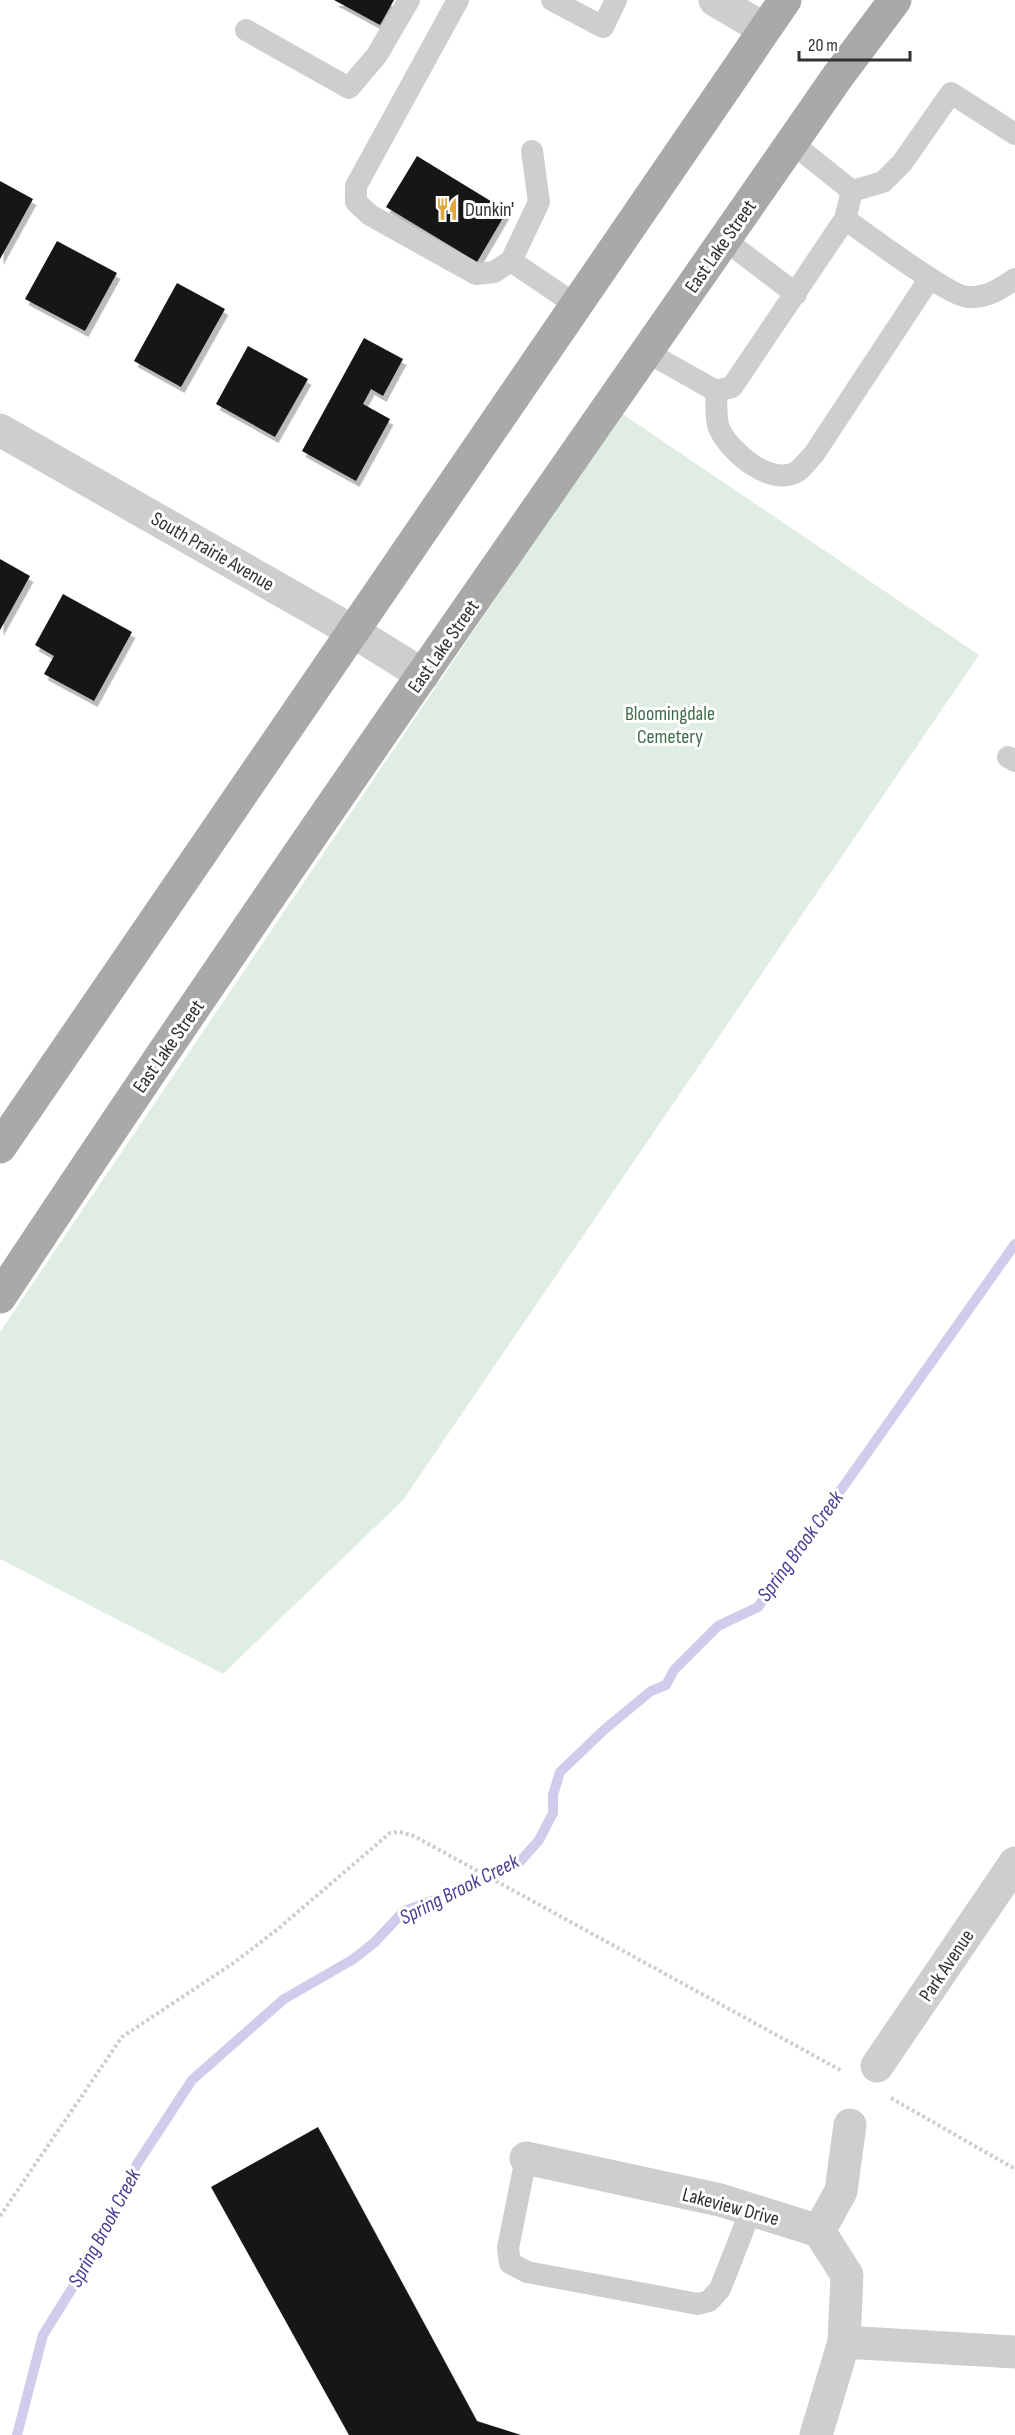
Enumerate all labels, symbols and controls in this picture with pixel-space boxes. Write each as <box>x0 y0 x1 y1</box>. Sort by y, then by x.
scale bar <box>799 24 910 62</box>
text: 20 m <box>808 35 838 56</box>
street label: East Lake Street <box>680 195 762 298</box>
restaurant icon: Dunkin' <box>434 196 460 222</box>
place label: Dunkin' <box>465 198 514 222</box>
street label: South Prairie Avenue <box>147 507 278 597</box>
street label: East Lake Street <box>403 595 485 698</box>
park label: Bloomingdale Cemetery <box>625 702 715 749</box>
street label: East Lake Street <box>128 995 210 1098</box>
water label: Spring Brook Creek <box>752 1485 849 1606</box>
water label: Spring Brook Creek <box>395 1848 524 1930</box>
street label: Park Avenue <box>914 1925 980 2006</box>
water label: Spring Brook Creek <box>63 2164 147 2292</box>
street label: Lakeview Drive <box>680 2183 782 2231</box>

